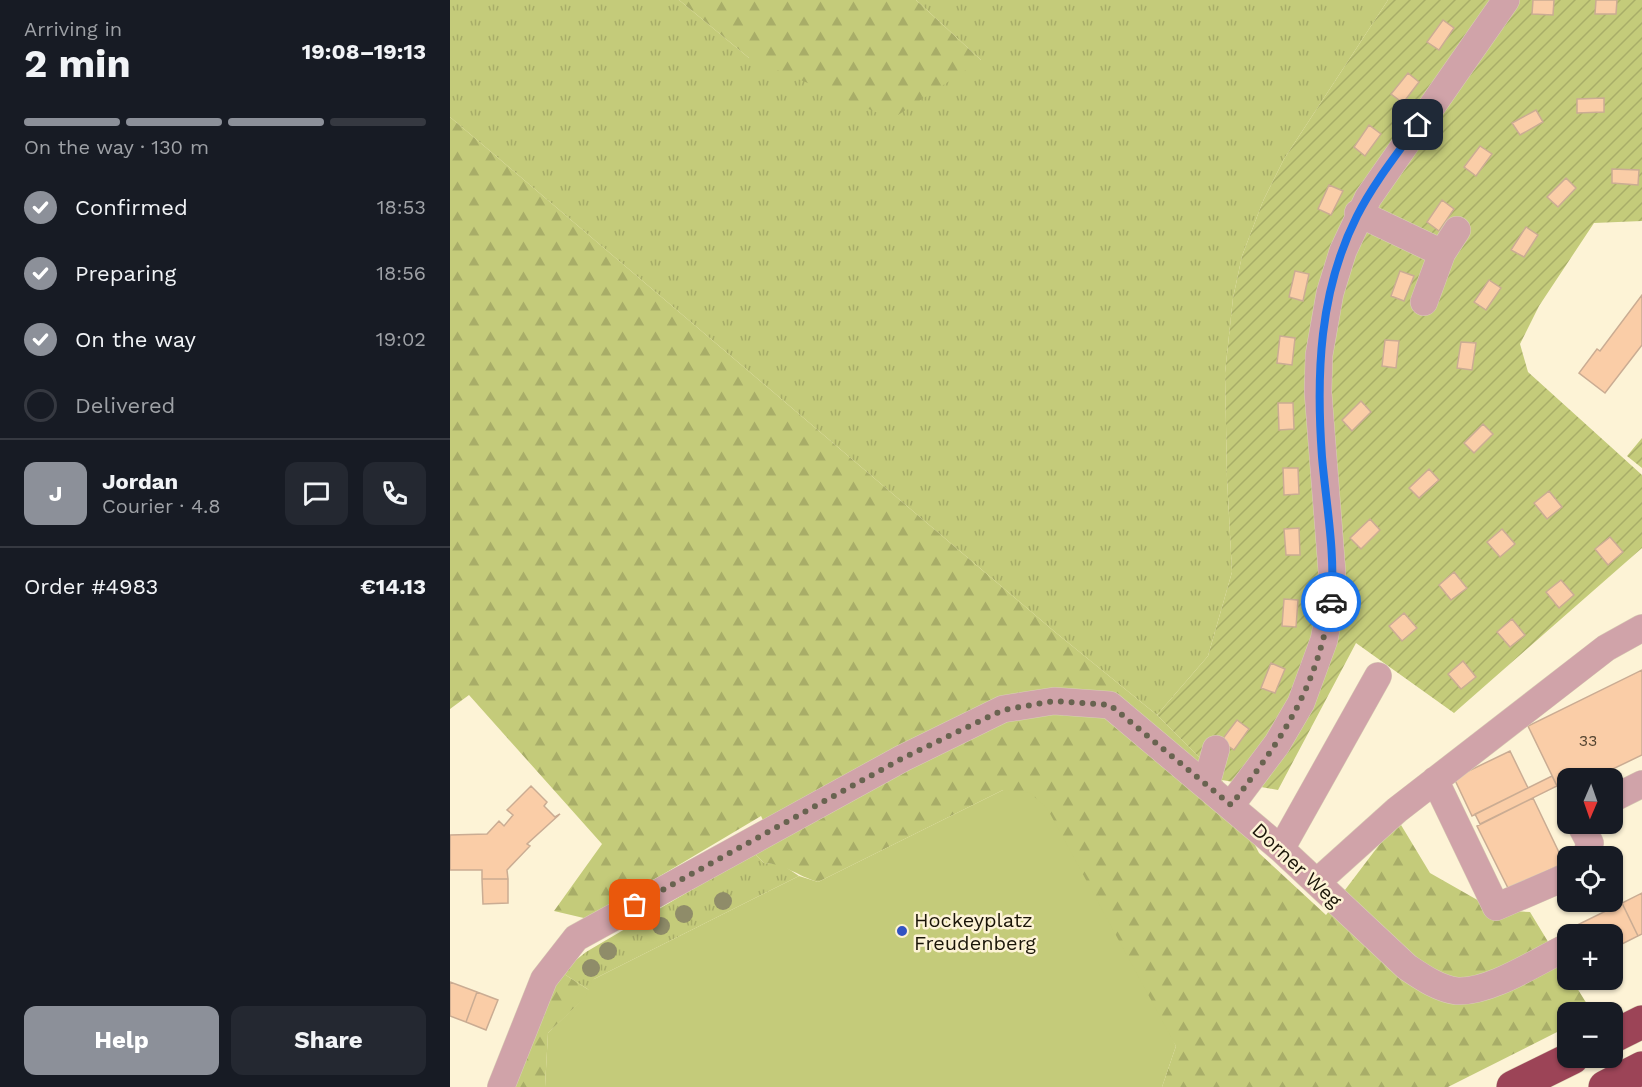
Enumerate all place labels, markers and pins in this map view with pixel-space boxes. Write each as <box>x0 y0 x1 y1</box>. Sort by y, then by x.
pin <box>1392 99 1443 150</box>
pin <box>609 879 660 930</box>
place label: Hockeyplatz Freudenberg <box>914 908 1036 955</box>
marker: Hockeyplatz Freudenberg <box>895 924 909 938</box>

